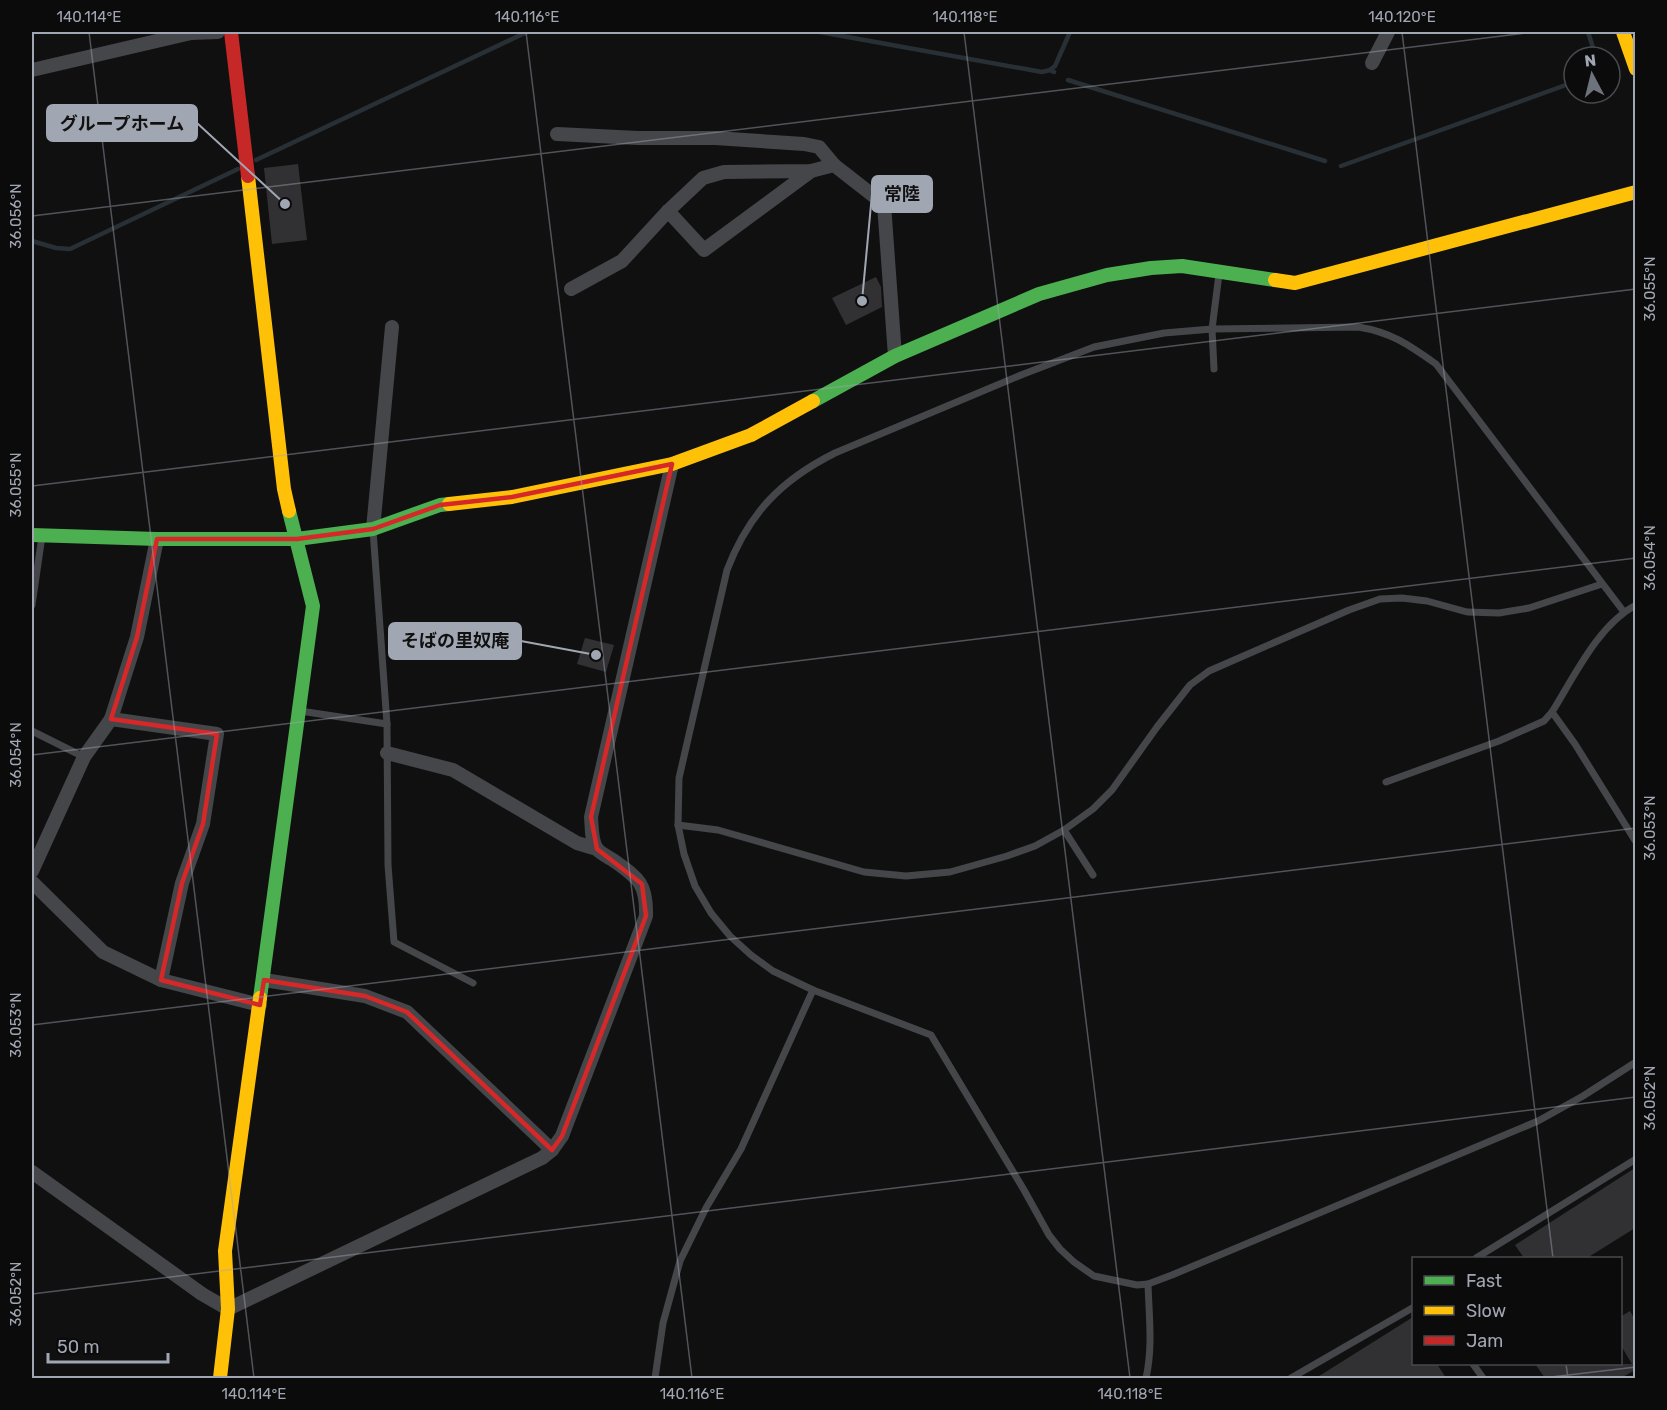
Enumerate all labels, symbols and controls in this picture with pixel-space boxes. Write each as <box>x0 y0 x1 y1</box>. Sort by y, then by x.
text: 140.114°E <box>57 8 121 26</box>
text: 140.116°E <box>495 8 559 26</box>
text: 140.118°E <box>932 8 998 26</box>
text: 140.120°E <box>1368 8 1436 26</box>
north arrow <box>1562 45 1622 105</box>
text: N <box>1583 50 1597 71</box>
callout: グループホーム <box>47 105 197 141</box>
text: グループホーム <box>60 113 184 135</box>
callout: 常陸 <box>872 176 932 212</box>
text: 36.056°N <box>7 183 25 249</box>
text: 常陸 <box>884 183 920 205</box>
text: 36.055°N <box>1641 256 1659 322</box>
text: 36.055°N <box>7 452 25 518</box>
text: 36.054°N <box>1641 525 1659 591</box>
callout: そばの里奴庵 <box>389 623 521 659</box>
text: そばの里奴庵 <box>401 630 509 652</box>
text: 36.054°N <box>7 722 25 788</box>
text: 36.053°N <box>1641 795 1659 861</box>
text: 36.053°N <box>7 992 25 1058</box>
text: 36.052°N <box>1641 1065 1659 1131</box>
legend <box>1412 1257 1622 1365</box>
text: 36.052°N <box>7 1261 25 1327</box>
text: Fast <box>1466 1270 1502 1292</box>
text: Slow <box>1466 1300 1506 1322</box>
scale bar <box>48 1326 168 1364</box>
text: Jam <box>1466 1330 1503 1352</box>
text: 50 m <box>57 1336 100 1358</box>
text: 140.114°E <box>222 1385 286 1403</box>
text: 140.116°E <box>660 1385 724 1403</box>
text: 140.118°E <box>1097 1385 1163 1403</box>

